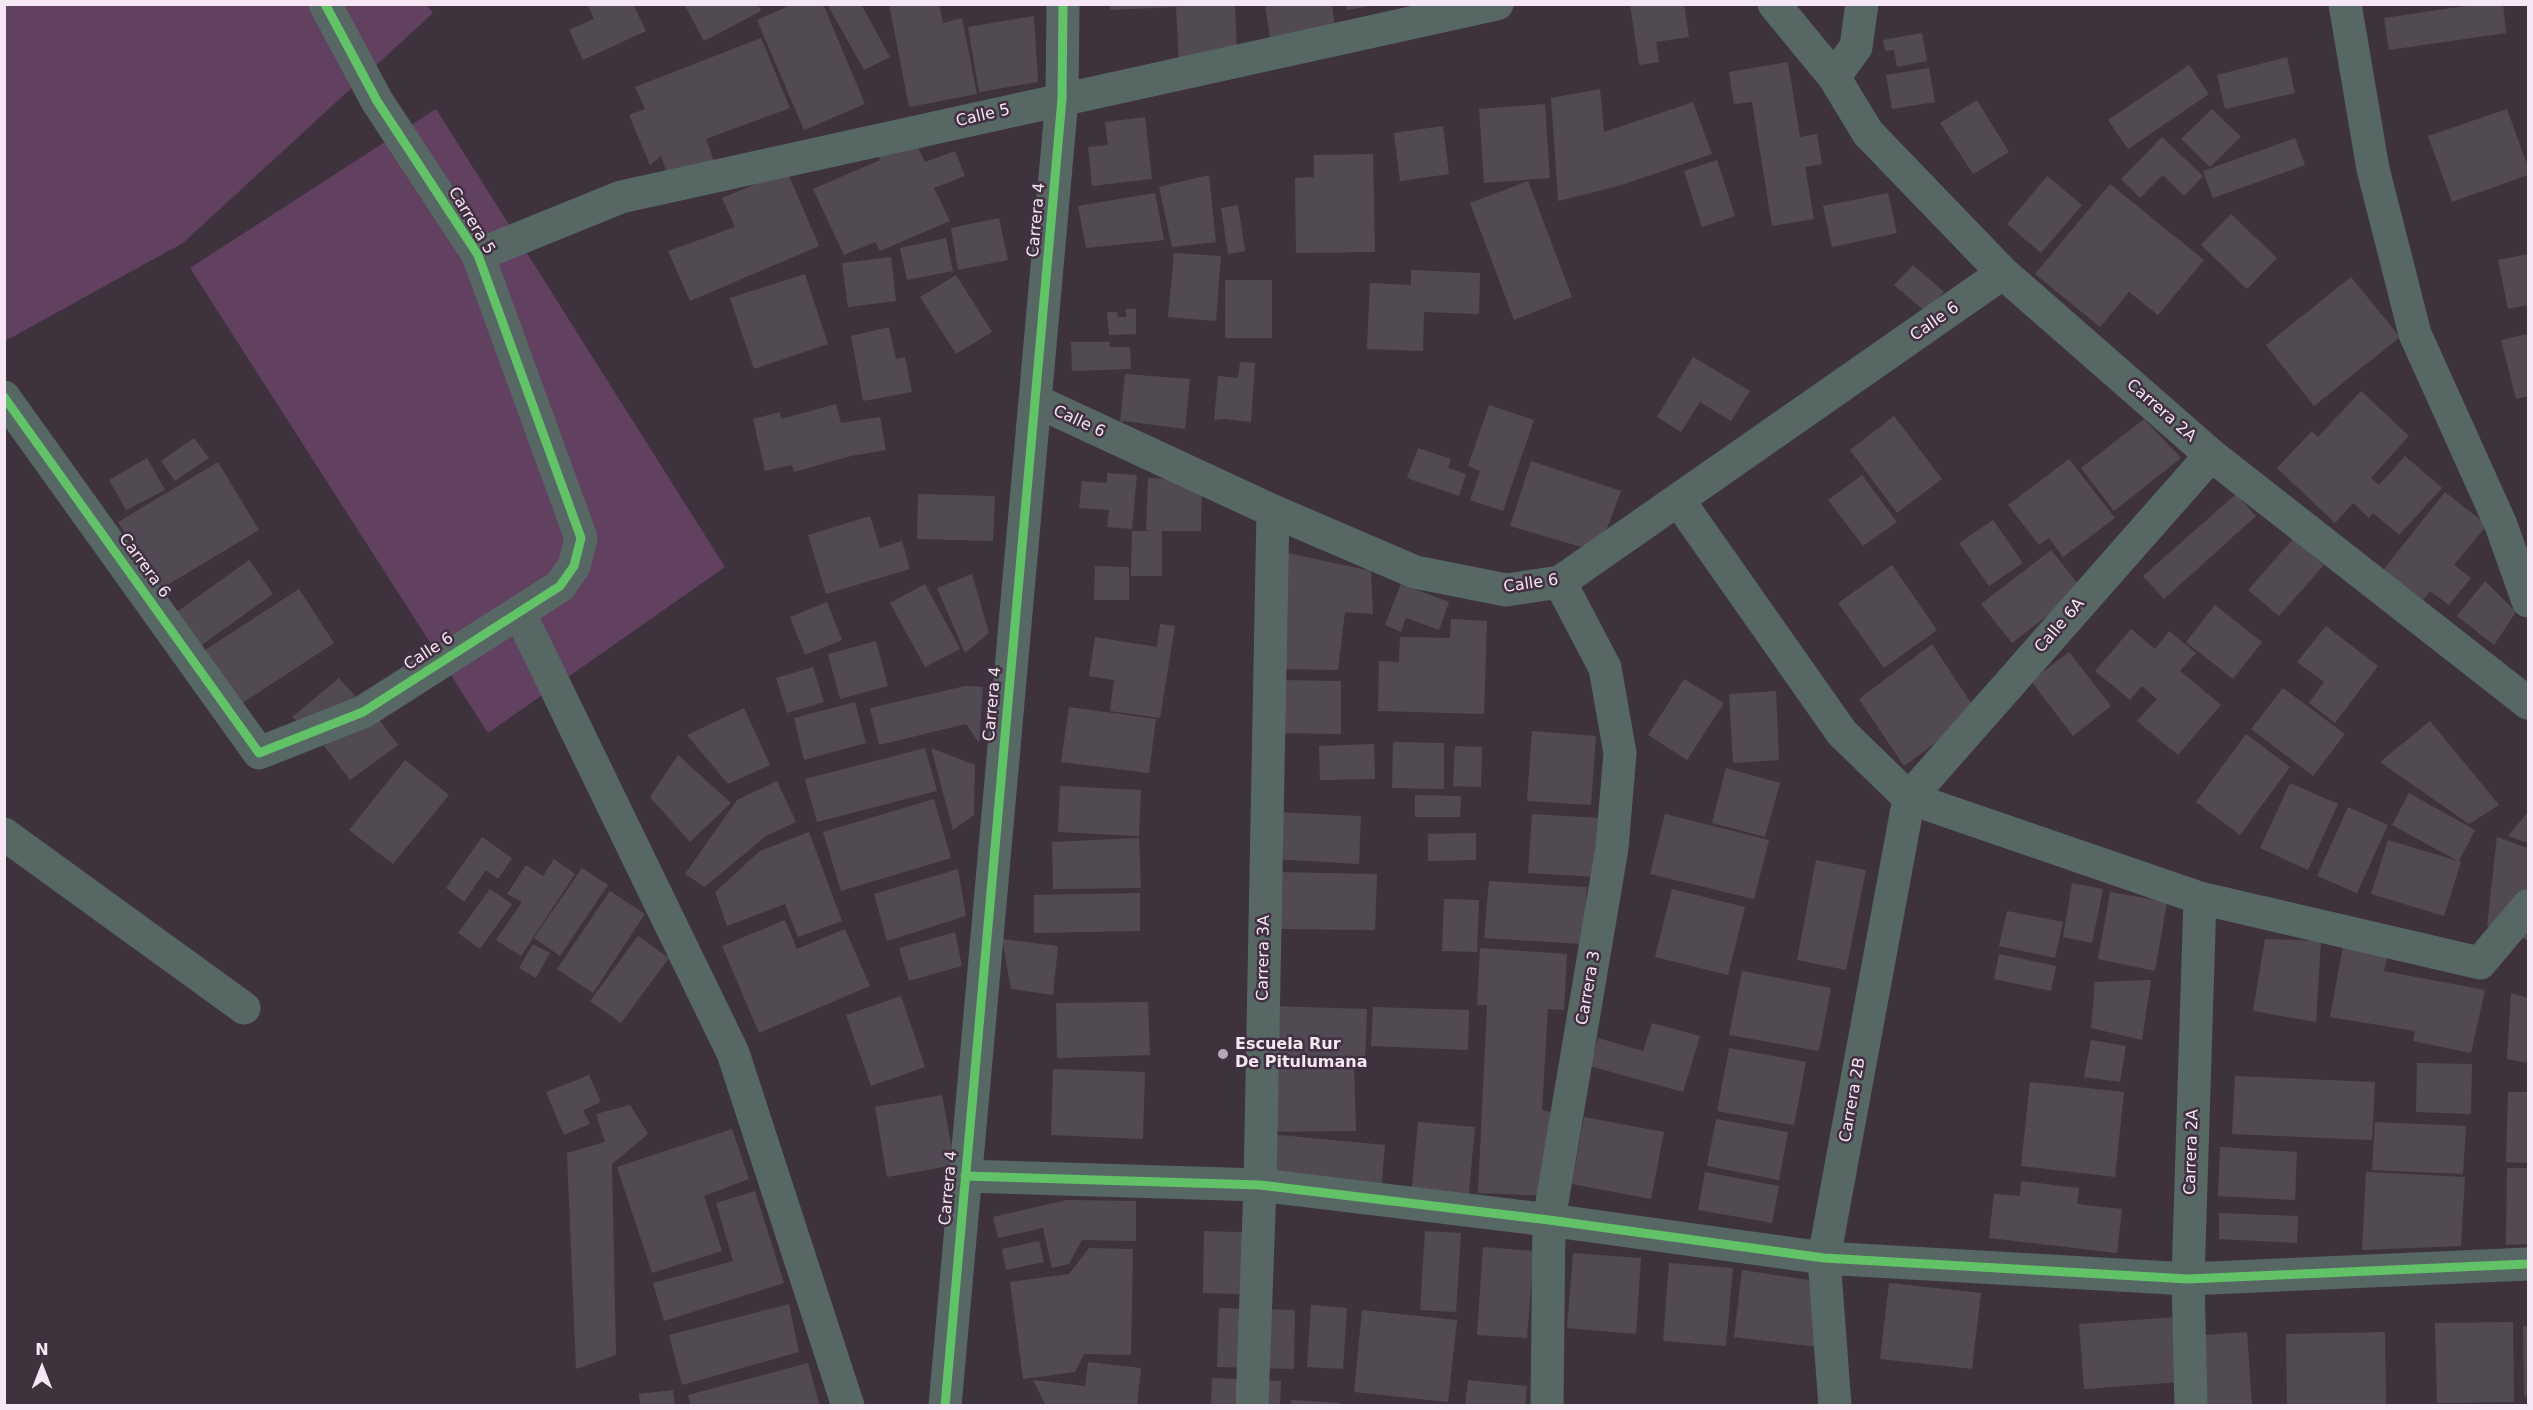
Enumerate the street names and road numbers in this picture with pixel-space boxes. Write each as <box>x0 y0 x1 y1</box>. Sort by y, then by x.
street label: Calle 5 <box>954 100 1012 132</box>
street label: Carrera 4 <box>1024 182 1050 258</box>
street label: Carrera 5 <box>443 184 499 258</box>
street label: Calle 6 <box>1907 298 1963 346</box>
street label: Carrera 2A <box>2122 376 2200 446</box>
street label: Calle 6 <box>1050 402 1108 442</box>
street label: Carrera 6 <box>114 530 174 602</box>
street label: Calle 6 <box>1502 571 1560 597</box>
street label: Calle 6A <box>2031 595 2089 657</box>
street label: Calle 6 <box>401 629 457 675</box>
street label: Carrera 4 <box>980 666 1006 742</box>
street label: Carrera 3A <box>1254 915 1274 1001</box>
street label: Carrera 3 <box>1573 949 1605 1027</box>
street label: Carrera 2B <box>1836 1056 1870 1144</box>
street label: Carrera 2A <box>2181 1109 2203 1195</box>
street label: Carrera 4 <box>936 1150 962 1226</box>

